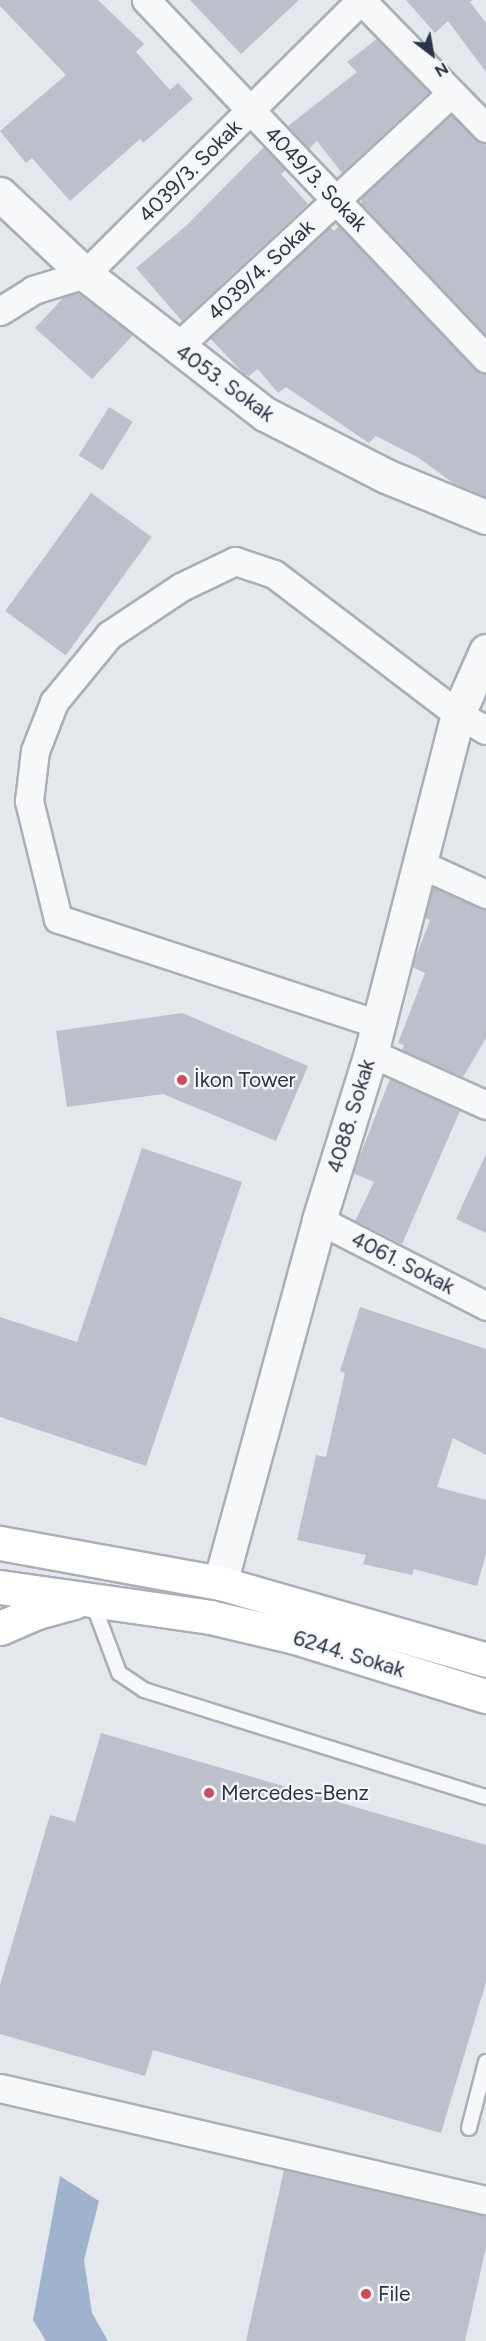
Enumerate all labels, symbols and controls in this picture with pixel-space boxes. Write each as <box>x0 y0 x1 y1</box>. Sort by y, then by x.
north arrow <box>402 24 462 84</box>
text: N <box>431 59 452 81</box>
street label: 4039/3. Sokak <box>133 114 247 228</box>
street label: 4049/3. Sokak <box>260 121 372 237</box>
street label: 4039/4. Sokak <box>202 214 320 326</box>
street label: 4053. Sokak <box>171 339 279 427</box>
street label: 4088. Sokak <box>322 1056 380 1176</box>
place label: İkon Tower <box>194 1067 296 1093</box>
marker: İkon Tower <box>175 1073 189 1087</box>
street label: 4061. Sokak <box>347 1226 459 1300</box>
street label: 6244. Sokak <box>290 1625 408 1683</box>
place label: Mercedes-Benz <box>221 1780 369 1806</box>
marker: Mercedes-Benz <box>202 1786 216 1800</box>
place label: File <box>378 2281 410 2307</box>
marker: File <box>359 2287 373 2301</box>

